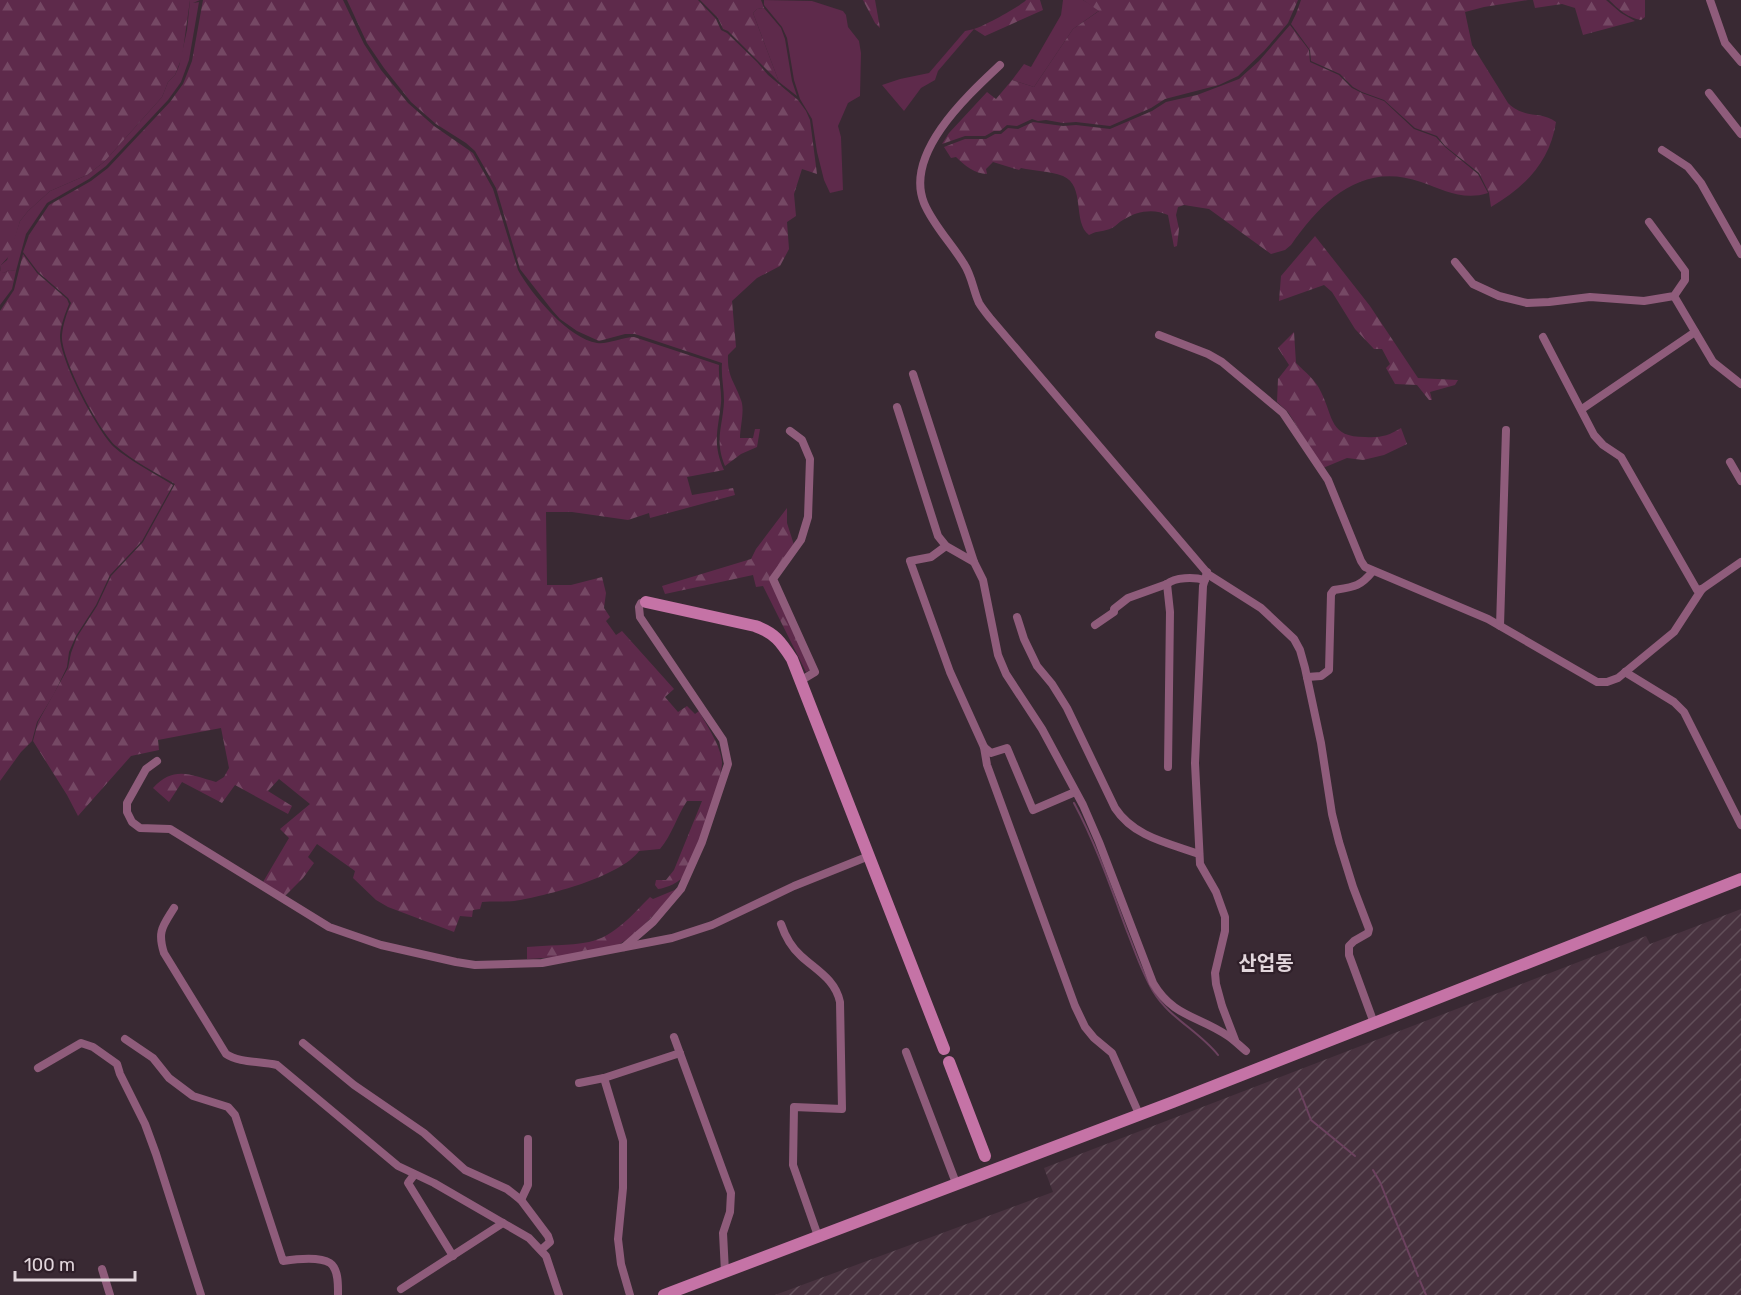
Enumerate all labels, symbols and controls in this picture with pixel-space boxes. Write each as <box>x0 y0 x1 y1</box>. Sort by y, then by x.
district label: 산업동 <box>1238 951 1294 975</box>
scale bar <box>15 1244 135 1282</box>
text: 100 m <box>24 1254 75 1276</box>

